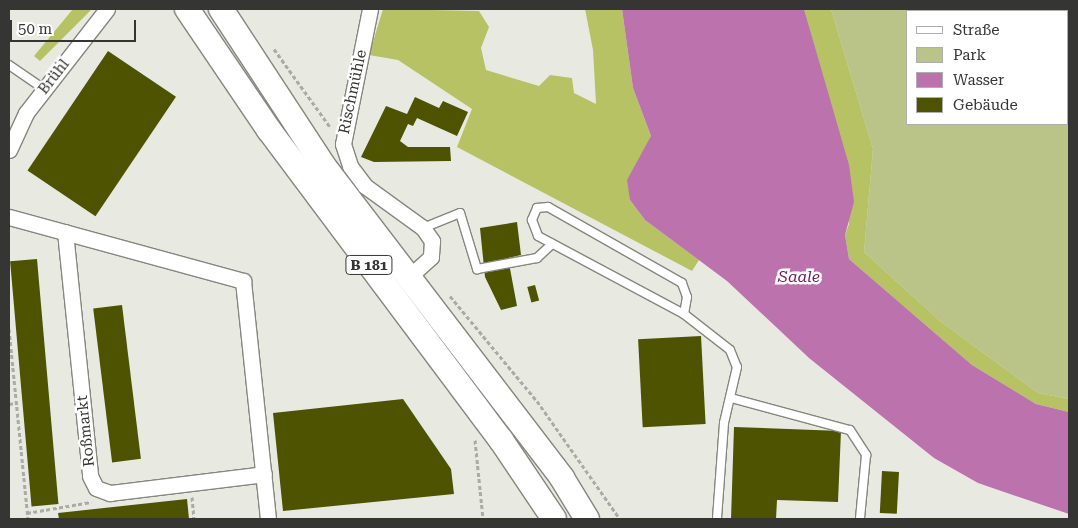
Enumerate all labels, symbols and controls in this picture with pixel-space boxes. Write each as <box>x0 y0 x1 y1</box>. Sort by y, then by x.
scale bar <box>12 10 139 42</box>
legend <box>906 10 1068 125</box>
text: 50 m <box>18 20 52 38</box>
text: Straße <box>953 21 1000 39</box>
text: Park <box>953 46 986 64</box>
street label: Rischmühle <box>335 48 371 136</box>
street label: Brühl <box>35 56 73 98</box>
text: Wasser <box>953 71 1004 89</box>
text: Gebäude <box>953 96 1018 114</box>
road number: B 181 <box>345 254 393 276</box>
water label: Saale <box>778 267 820 287</box>
street label: Roßmarkt <box>73 394 99 468</box>

